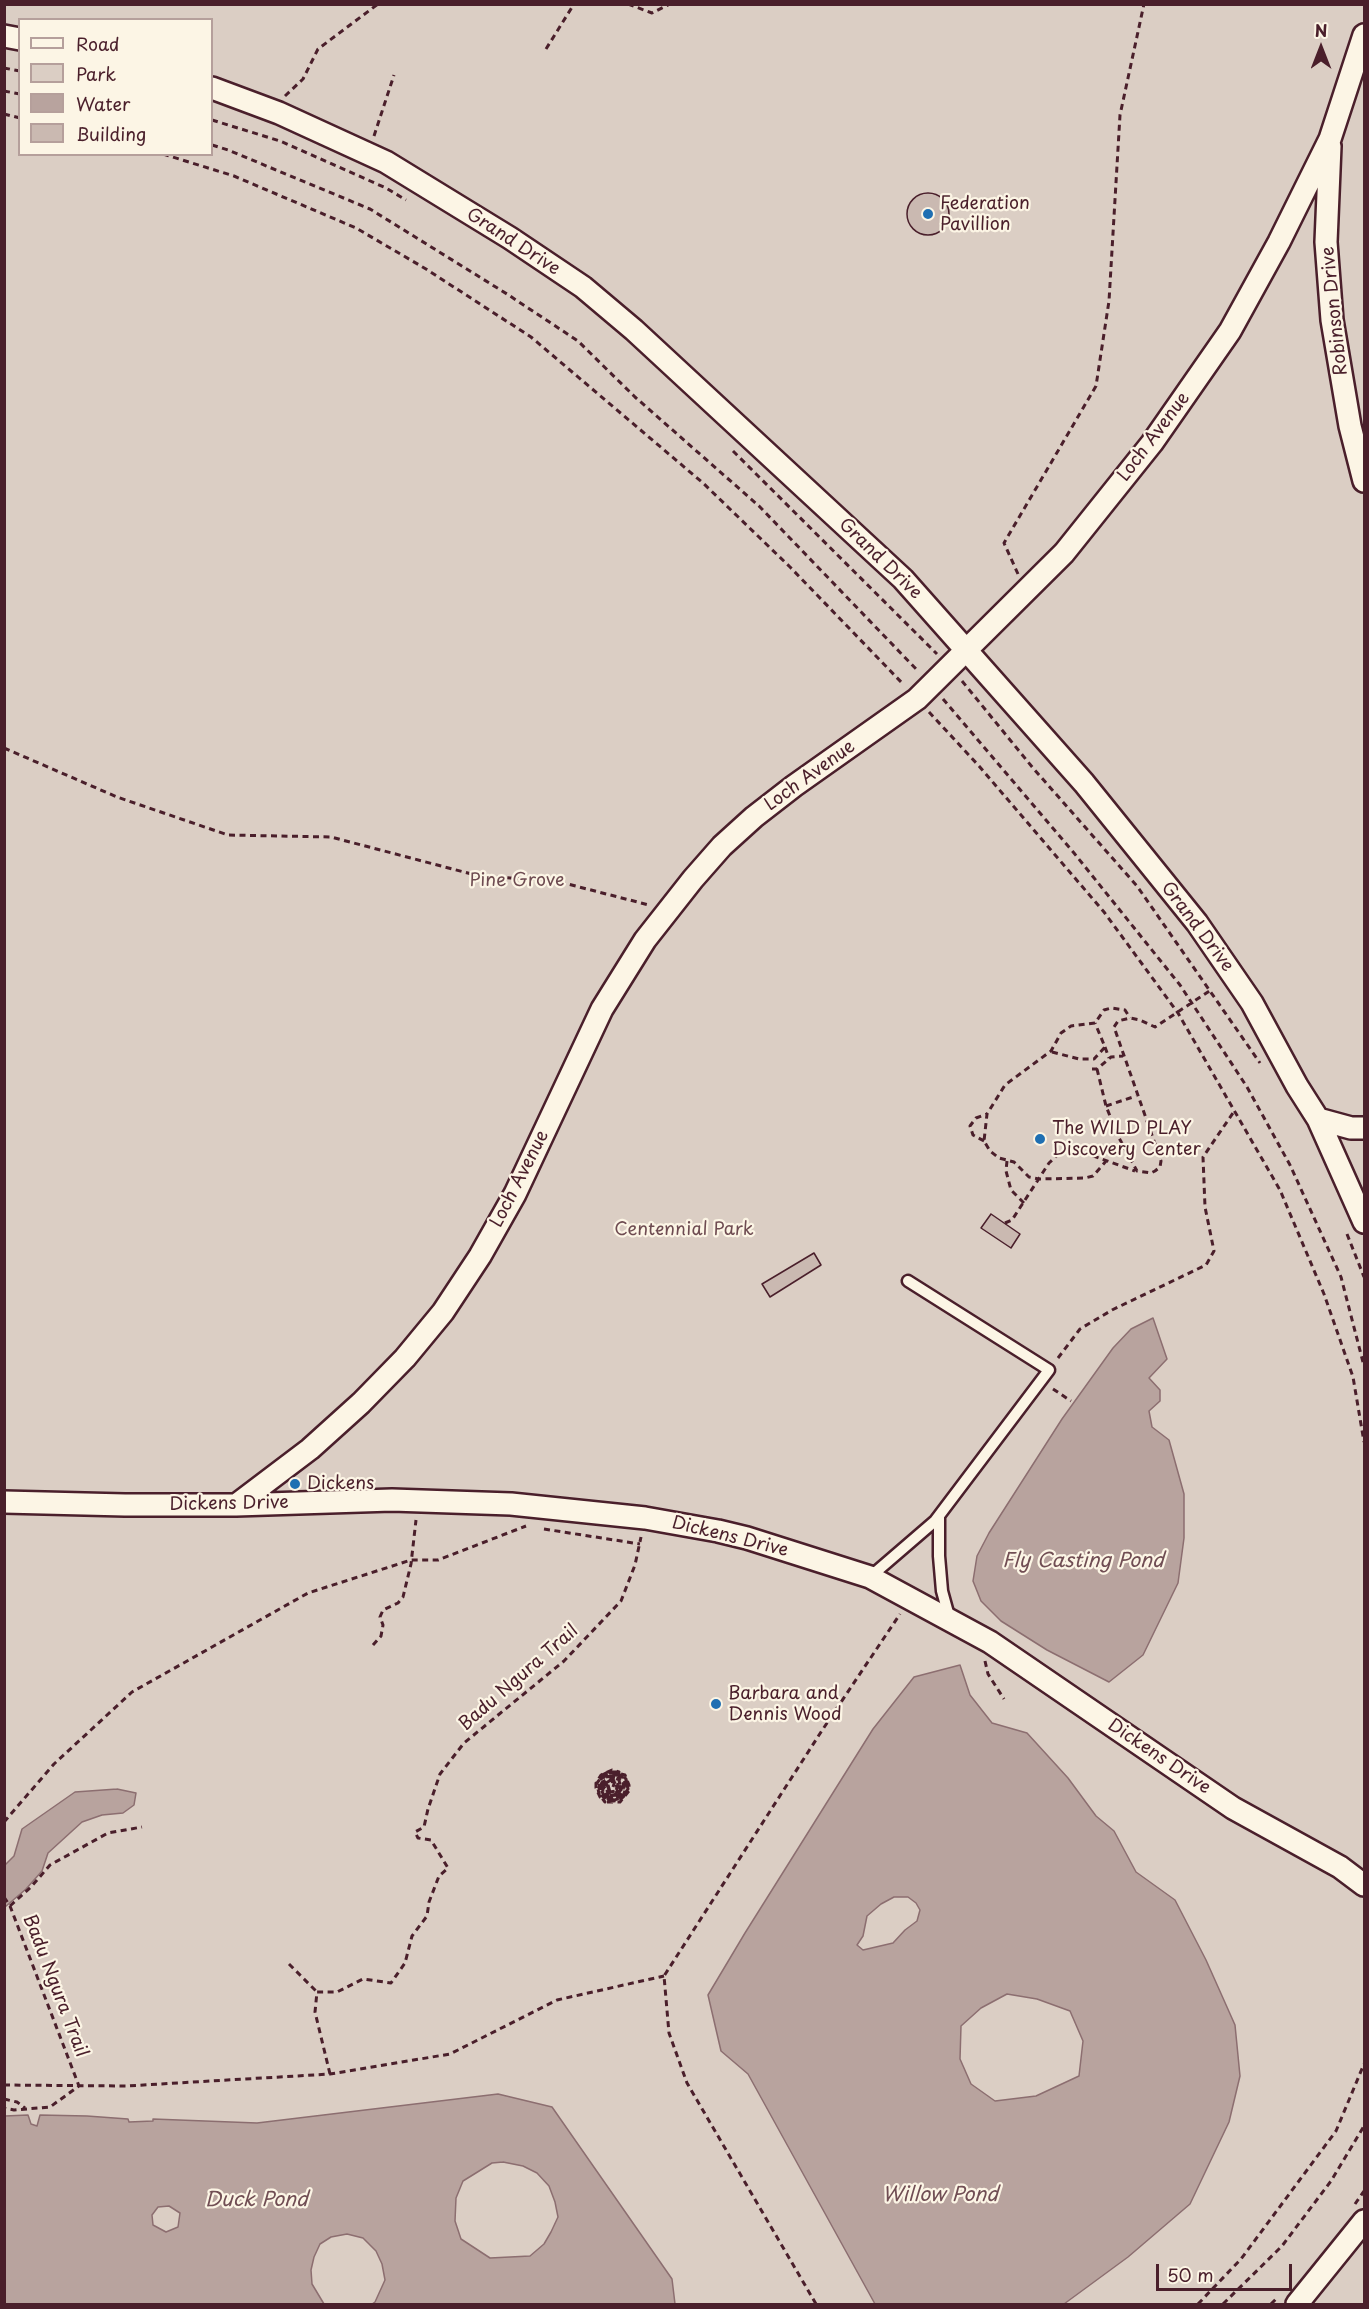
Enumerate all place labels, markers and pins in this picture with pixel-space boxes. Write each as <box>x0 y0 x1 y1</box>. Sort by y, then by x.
place label: Federation Pavillion <box>940 193 1030 236</box>
marker: Federation Pavillion <box>921 207 935 221</box>
place label: The WILD PLAY Discovery Center <box>1052 1118 1201 1160</box>
marker: The WILD PLAY Discovery Center <box>1033 1132 1047 1146</box>
place label: Dickens <box>307 1473 374 1495</box>
marker: Dickens <box>288 1477 302 1491</box>
place label: Barbara and Dennis Wood <box>728 1683 842 1726</box>
marker: Barbara and Dennis Wood <box>709 1697 723 1711</box>

